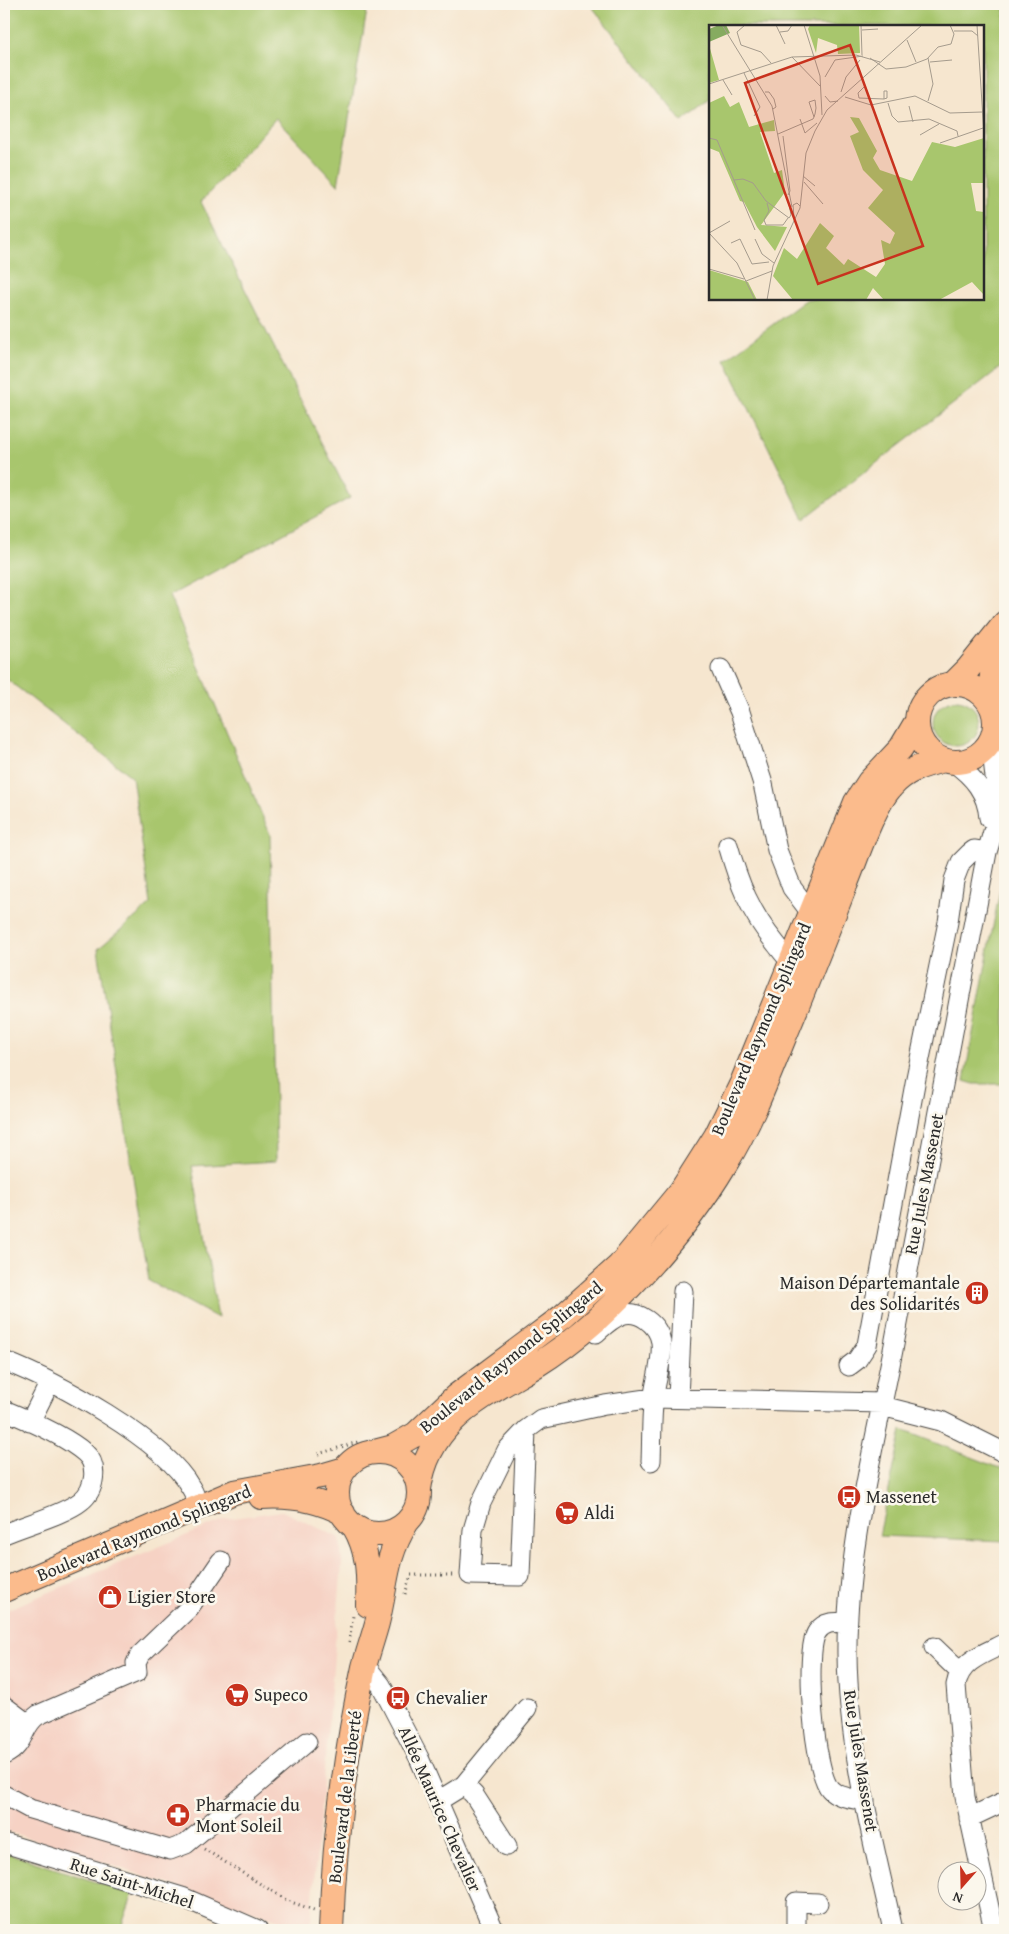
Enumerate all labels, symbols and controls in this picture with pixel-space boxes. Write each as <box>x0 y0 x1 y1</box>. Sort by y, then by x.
inset map <box>709 25 984 300</box>
street label: Boulevard Raymond Splingard <box>703 918 818 1139</box>
street label: Rue Jules Massenet <box>897 1110 951 1257</box>
place label: Maison Départemantale des Solidarités <box>780 1269 960 1317</box>
street label: Boulevard Raymond Splingard <box>413 1274 608 1439</box>
building icon: Maison Départemantale des Solidarités <box>964 1280 990 1306</box>
street label: Boulevard Raymond Splingard <box>33 1477 255 1588</box>
place label: Massenet <box>866 1483 938 1510</box>
bus stop icon: Massenet <box>836 1484 862 1510</box>
place label: Aldi <box>584 1499 615 1526</box>
supermarket icon: Aldi <box>554 1500 580 1526</box>
place label: Ligier Store <box>128 1583 216 1610</box>
shop icon: Ligier Store <box>97 1584 123 1610</box>
place label: Supeco <box>254 1681 308 1708</box>
supermarket icon: Supeco <box>224 1682 250 1708</box>
place label: Chevalier <box>416 1684 488 1711</box>
bus stop icon: Chevalier <box>385 1685 411 1711</box>
street label: Rue Jules Massenet <box>837 1688 886 1835</box>
street label: Boulevard de la Liberté <box>321 1709 369 1885</box>
street label: Allée Maurice Chevalier <box>392 1721 489 1897</box>
place label: Pharmacie du Mont Soleil <box>196 1791 300 1839</box>
pharmacy icon: Pharmacie du Mont Soleil <box>165 1802 191 1828</box>
street label: Rue Saint-Michel <box>67 1850 197 1915</box>
north arrow <box>936 1862 986 1912</box>
text: N <box>949 1887 965 1909</box>

